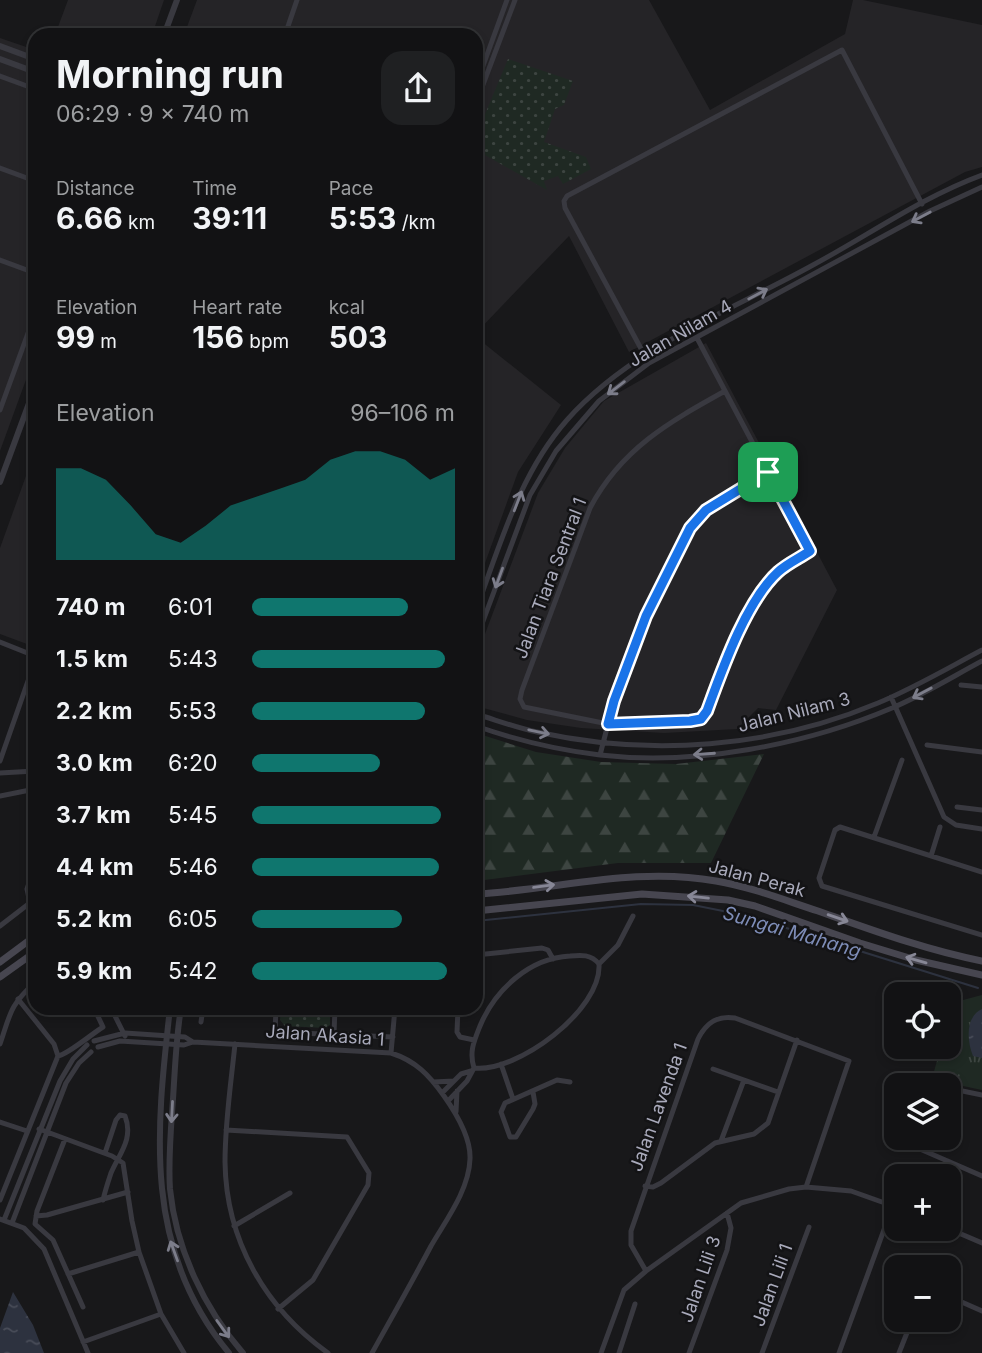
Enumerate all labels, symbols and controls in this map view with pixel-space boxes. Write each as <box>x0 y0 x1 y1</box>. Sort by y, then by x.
text: Morning run <box>56 51 284 97</box>
button: share <box>381 51 455 125</box>
text: 06:29 · 9 × 740 m <box>56 100 249 128</box>
text: Distance <box>56 177 134 200</box>
text: Time <box>192 177 237 200</box>
text: Pace <box>329 177 373 200</box>
text: 6.66 <box>56 200 123 236</box>
text: 39:11 <box>192 200 267 236</box>
text: 5:53 <box>329 200 396 236</box>
one-way arrow <box>911 210 931 224</box>
text: km <box>123 211 155 234</box>
text: /km <box>396 211 436 234</box>
one-way arrow <box>747 287 768 301</box>
street label: Jalan Nilam 4 <box>625 295 735 371</box>
text: Elevation <box>56 296 137 319</box>
text: Heart rate <box>192 296 282 319</box>
text: kcal <box>329 296 365 319</box>
text: 99 <box>56 319 95 355</box>
text: 156 <box>192 319 244 355</box>
text: 503 <box>329 319 387 355</box>
text: m <box>95 330 117 353</box>
text: bpm <box>244 330 289 353</box>
one-way arrow <box>607 380 626 395</box>
text: Elevation <box>56 399 155 427</box>
text: 96–106 m <box>350 399 455 427</box>
pin <box>738 442 798 502</box>
icon: arrive <box>749 453 787 491</box>
one-way arrow <box>512 490 525 512</box>
street label: Jalan Tiara Sentral 1 <box>510 495 590 661</box>
one-way arrow <box>492 567 504 589</box>
text: 740 m <box>56 593 126 621</box>
text: 6:01 <box>168 593 213 621</box>
text: 1.5 km <box>56 645 128 673</box>
text: 5:43 <box>168 645 218 673</box>
one-way arrow <box>912 686 932 700</box>
street label: Jalan Nilam 3 <box>736 688 852 736</box>
text: 2.2 km <box>56 697 132 725</box>
text: 5:53 <box>168 697 217 725</box>
one-way arrow <box>527 726 550 739</box>
one-way arrow <box>693 748 716 761</box>
text: 3.0 km <box>56 749 133 777</box>
text: 6:20 <box>168 749 217 777</box>
text: 3.7 km <box>56 801 131 829</box>
text: 5:45 <box>168 801 217 829</box>
text: 4.4 km <box>56 853 134 881</box>
text: 5:46 <box>168 853 218 881</box>
street label: Jalan Perak <box>706 855 808 901</box>
one-way arrow <box>532 879 555 892</box>
one-way arrow <box>687 891 709 904</box>
water label: Sungai Mahang <box>720 901 864 963</box>
text: 5.2 km <box>56 905 132 933</box>
text: 6:05 <box>168 905 217 933</box>
one-way arrow <box>827 912 849 925</box>
one-way arrow <box>905 953 927 966</box>
text: 5.9 km <box>56 957 132 985</box>
text: 5:42 <box>168 957 218 985</box>
map controls <box>884 982 961 1332</box>
button: locate <box>884 982 961 1059</box>
street label: Jalan Akasia 1 <box>265 1020 385 1050</box>
street label: Jalan Lavenda 1 <box>625 1040 691 1174</box>
button: layers <box>884 1073 961 1150</box>
one-way arrow <box>166 1101 179 1124</box>
button: + <box>884 1164 961 1241</box>
street label: Jalan Lili 3 <box>675 1233 725 1325</box>
one-way arrow <box>167 1240 179 1262</box>
street label: Jalan Lili 1 <box>747 1241 797 1329</box>
button: − <box>884 1255 961 1332</box>
one-way arrow <box>215 1319 230 1338</box>

